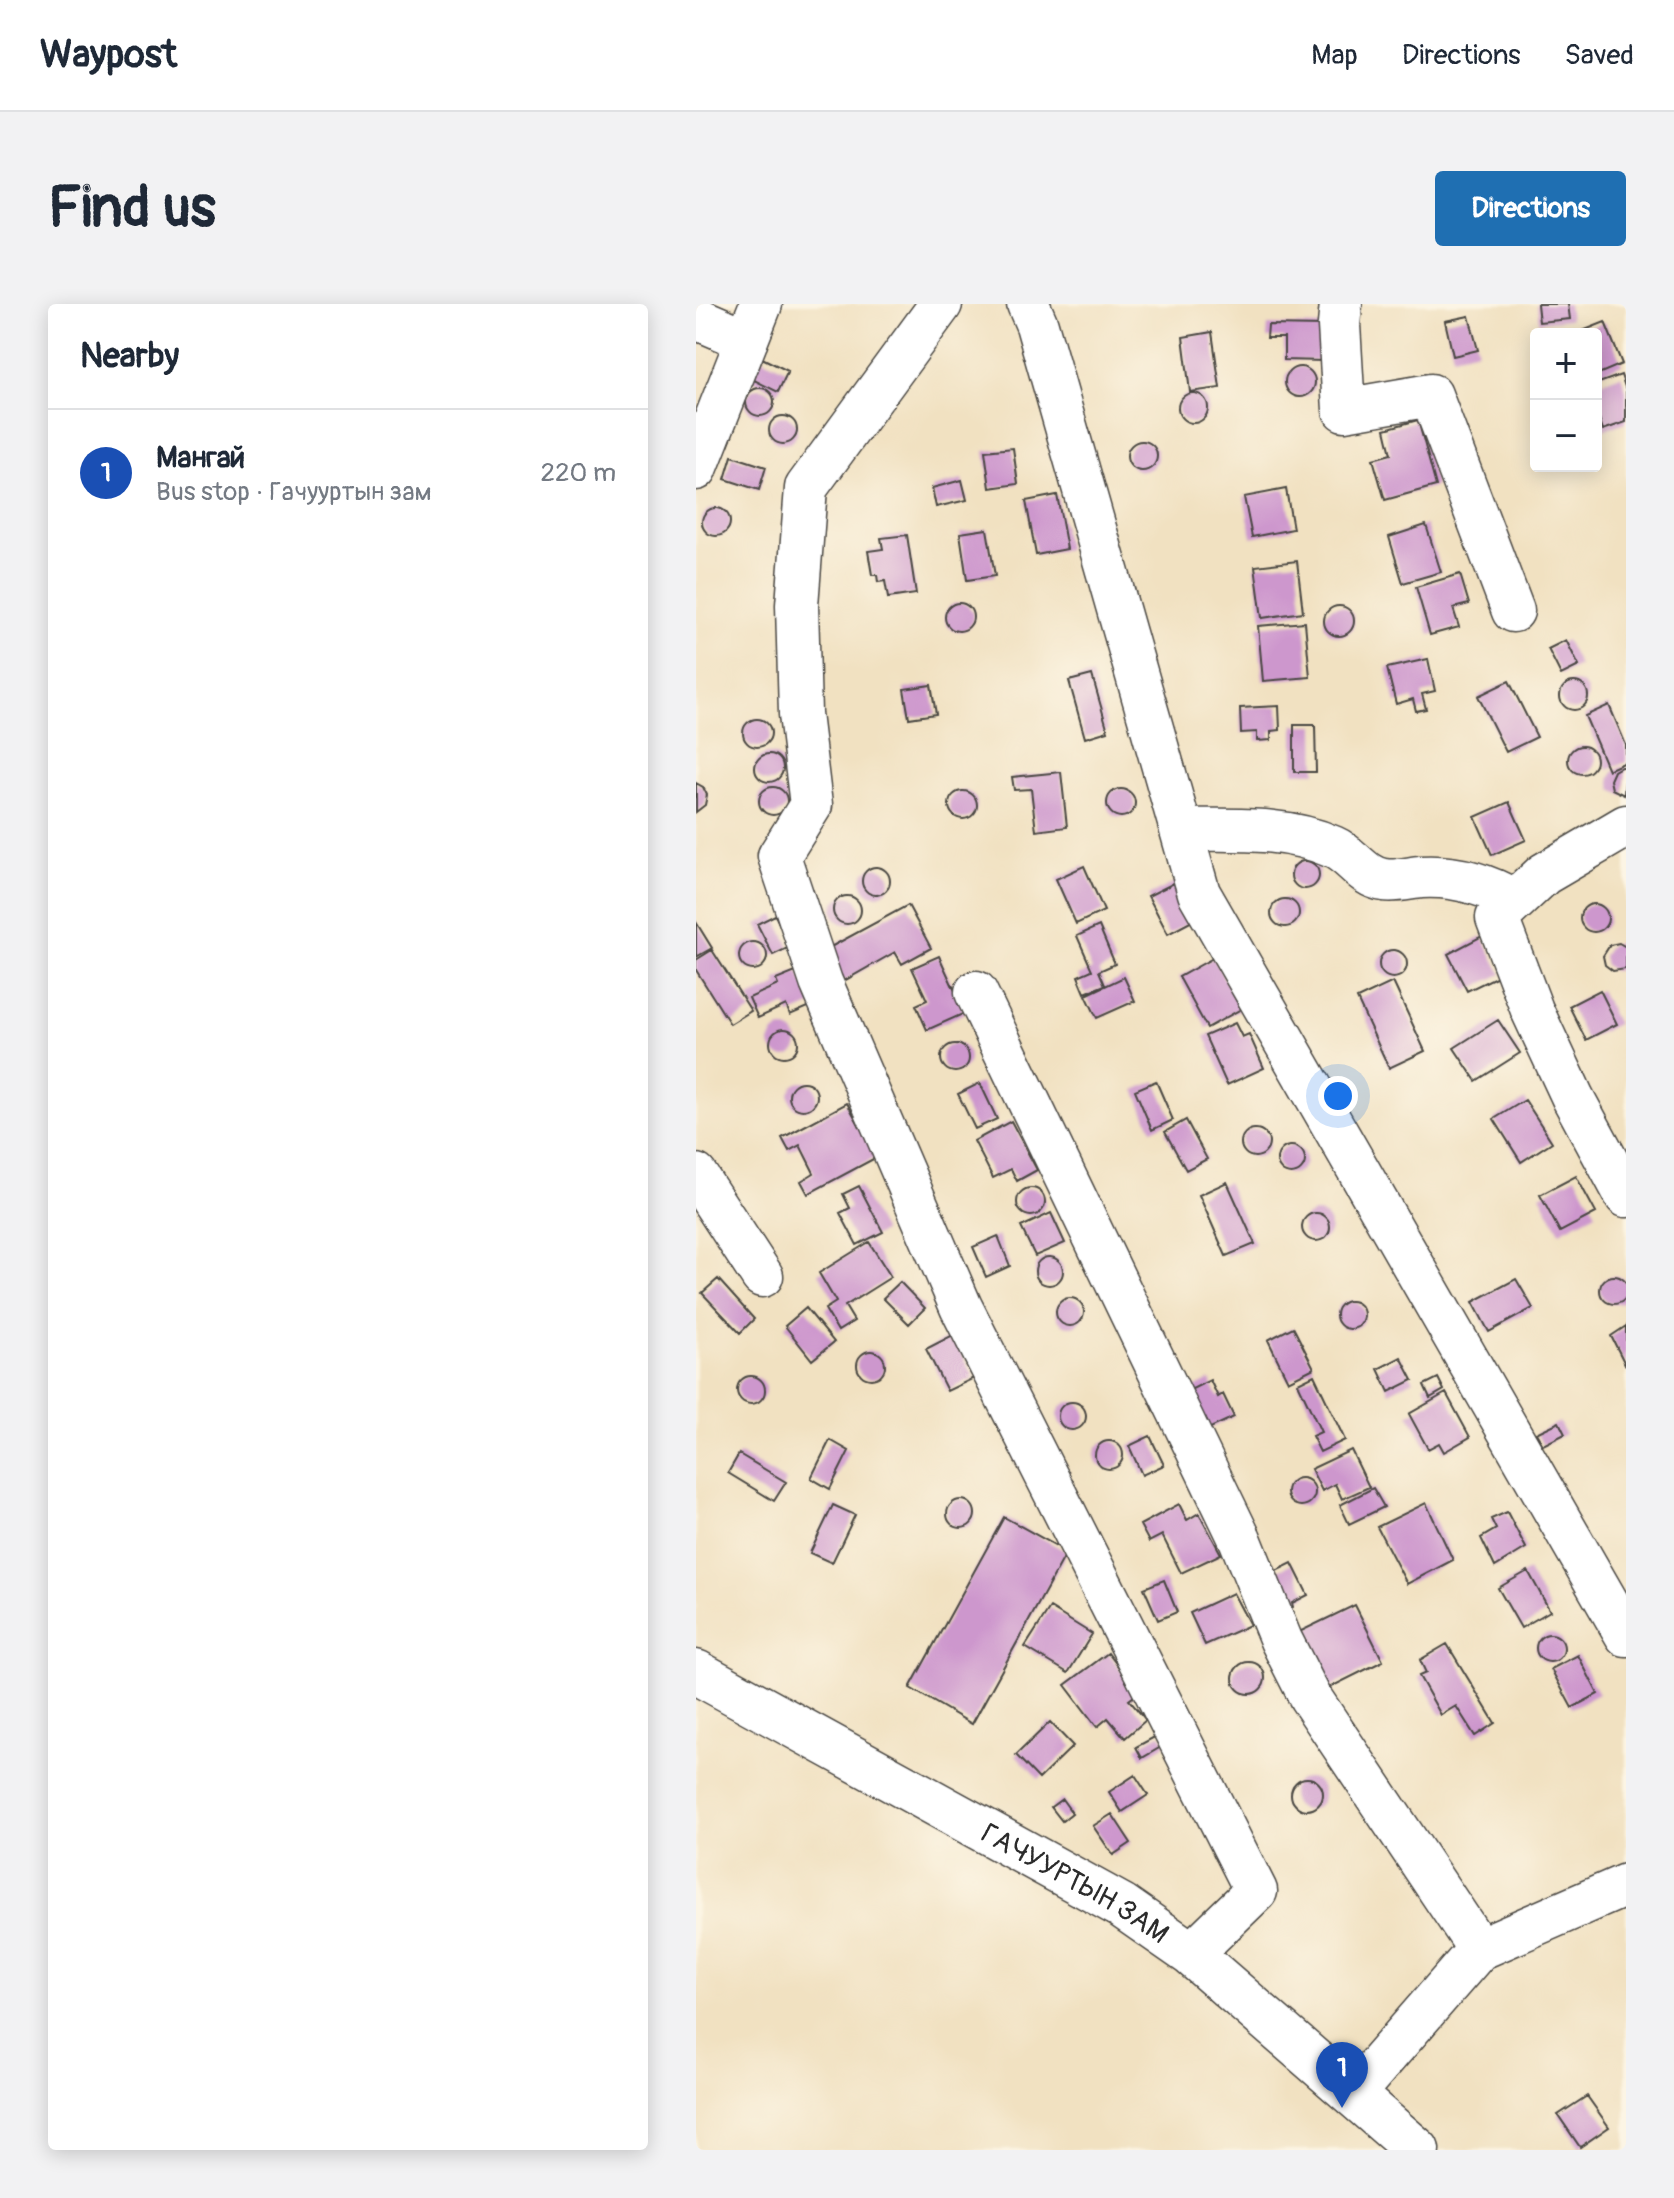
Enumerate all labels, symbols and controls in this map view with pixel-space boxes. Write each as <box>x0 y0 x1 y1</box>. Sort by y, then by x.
text: Waypost <box>40 31 177 79</box>
text: Map <box>1311 38 1358 73</box>
text: Directions <box>1402 38 1521 73</box>
text: Saved <box>1565 38 1634 73</box>
button: Directions <box>1435 171 1626 246</box>
text: Find us <box>48 174 216 243</box>
map controls <box>1530 328 1602 472</box>
button: + <box>1530 328 1602 400</box>
text: Nearby <box>80 335 179 378</box>
button: − <box>1530 400 1602 472</box>
text: Мангай <box>156 439 245 476</box>
text: 1 <box>101 457 111 489</box>
text: 220 m <box>540 457 616 489</box>
text: Bus stop · Гачууртын зам <box>156 476 432 508</box>
your location <box>1318 1076 1358 1116</box>
street label: ГАЧУУРТЫН ЗАМ <box>975 1816 1175 1952</box>
pin: 1 <box>1316 2042 1368 2108</box>

